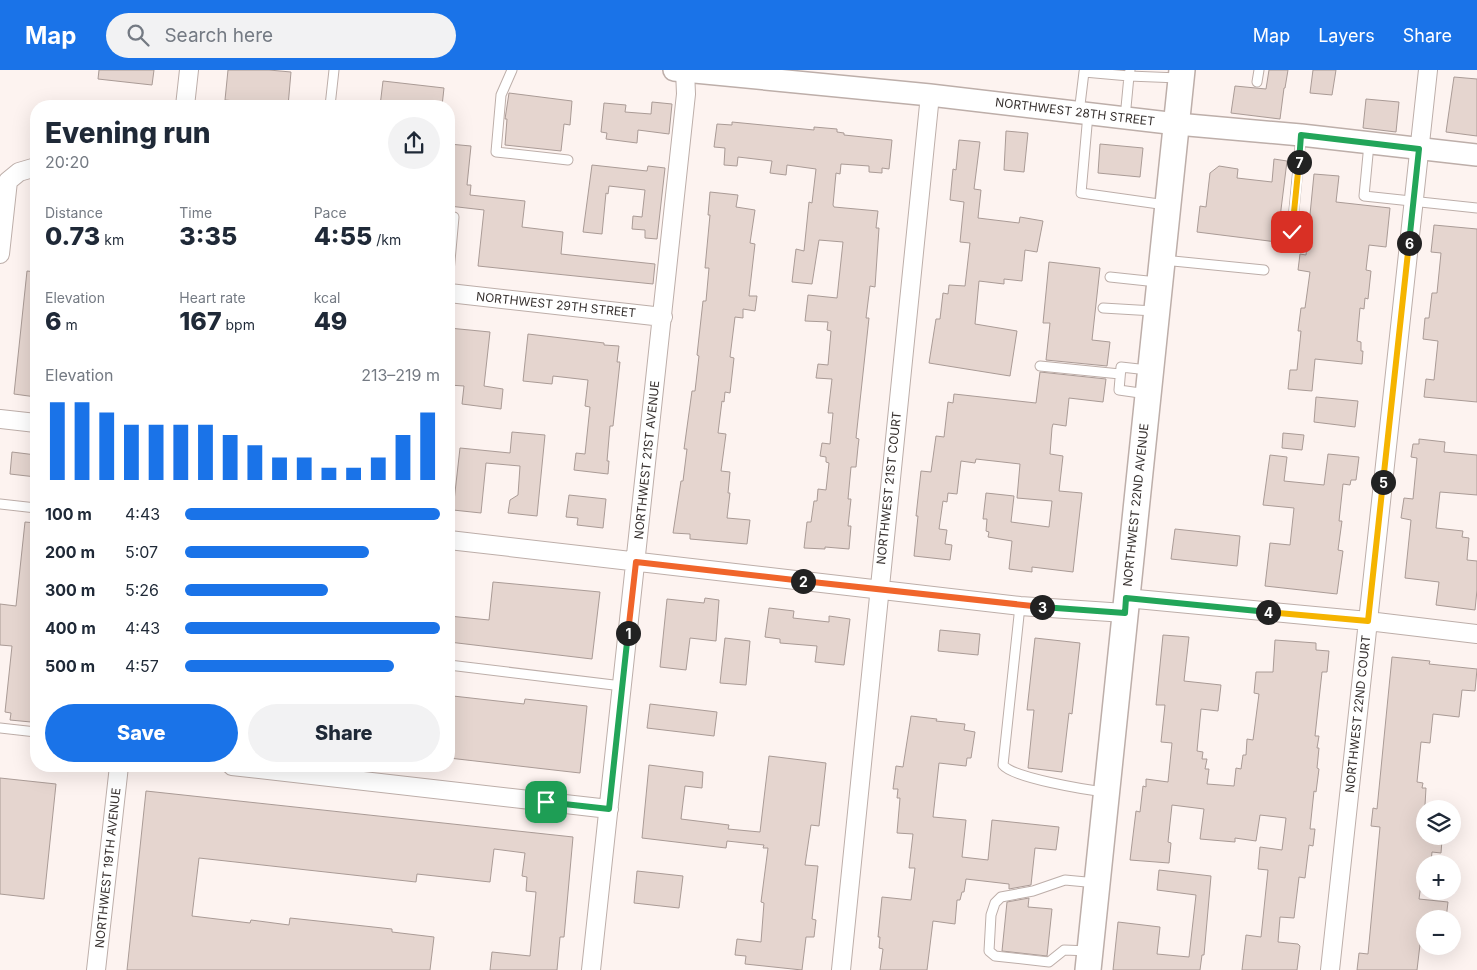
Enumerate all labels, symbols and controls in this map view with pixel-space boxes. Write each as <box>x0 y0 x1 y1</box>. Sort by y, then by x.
search box <box>106 13 456 58</box>
text: Map <box>25 21 76 50</box>
icon: search <box>124 21 152 49</box>
text: Search here <box>164 24 273 47</box>
text: Map <box>1253 25 1290 46</box>
text: Layers <box>1318 25 1375 46</box>
text: Share <box>1403 25 1452 46</box>
street label: NORTHWEST 28TH STREET <box>994 94 1156 129</box>
text: Evening run <box>45 116 211 150</box>
button: share <box>388 117 440 169</box>
pin: 7 <box>1286 150 1312 174</box>
text: 20:20 <box>45 152 89 172</box>
text: 7 <box>1295 154 1304 171</box>
text: Distance <box>45 204 103 221</box>
text: Time <box>179 204 212 221</box>
text: Pace <box>314 204 347 221</box>
pin <box>1271 211 1313 253</box>
icon: check <box>1278 218 1306 246</box>
text: 0.73 <box>45 221 100 251</box>
text: 3:35 <box>179 221 237 251</box>
text: 4:55 <box>314 221 372 251</box>
pin: 6 <box>1396 230 1422 256</box>
text: km <box>100 231 124 248</box>
text: /km <box>372 231 401 248</box>
text: 6 <box>1405 235 1414 252</box>
text: Elevation <box>45 289 105 306</box>
text: Heart rate <box>179 289 246 306</box>
text: kcal <box>314 289 340 306</box>
street label: NORTHWEST 29TH STREET <box>475 289 637 320</box>
text: 6 <box>45 306 62 336</box>
text: 167 <box>179 306 222 336</box>
text: 49 <box>314 306 347 336</box>
text: m <box>62 316 78 333</box>
text: bpm <box>222 316 255 333</box>
text: Elevation <box>45 365 114 385</box>
text: 213–219 m <box>361 365 440 385</box>
street label: NORTHWEST 21ST AVENUE <box>631 380 662 540</box>
street label: NORTHWEST 21ST COURT <box>873 410 904 565</box>
street label: NORTHWEST 22ND AVENUE <box>1119 422 1152 587</box>
pin: 5 <box>1370 470 1396 494</box>
text: 5 <box>1379 474 1388 491</box>
text: 100 m <box>45 504 92 524</box>
text: 4:43 <box>125 504 160 524</box>
text: 200 m <box>45 542 95 562</box>
text: 5:07 <box>125 542 158 562</box>
pin: 2 <box>790 568 816 594</box>
text: 2 <box>799 573 808 590</box>
text: 300 m <box>45 580 95 600</box>
text: 5:26 <box>125 580 159 600</box>
pin: 3 <box>1030 594 1054 620</box>
text: 3 <box>1038 599 1047 616</box>
pin: 4 <box>1256 600 1280 624</box>
text: 4 <box>1264 604 1273 621</box>
text: 400 m <box>45 618 96 638</box>
text: 4:43 <box>125 618 160 638</box>
pin: 1 <box>616 620 640 646</box>
text: 1 <box>625 625 632 642</box>
street label: NORTHWEST 22ND COURT <box>1342 634 1373 794</box>
text: 500 m <box>45 656 95 676</box>
text: 4:57 <box>125 656 159 676</box>
button: Save <box>45 704 238 762</box>
button: Share <box>248 704 440 762</box>
pin <box>525 781 567 823</box>
street label: NORTHWEST 19TH AVENUE <box>92 787 123 949</box>
icon: arrive <box>532 788 560 816</box>
map controls <box>1416 800 1461 955</box>
button: layers <box>1416 800 1461 845</box>
button: + <box>1416 855 1461 900</box>
button: − <box>1416 910 1461 955</box>

